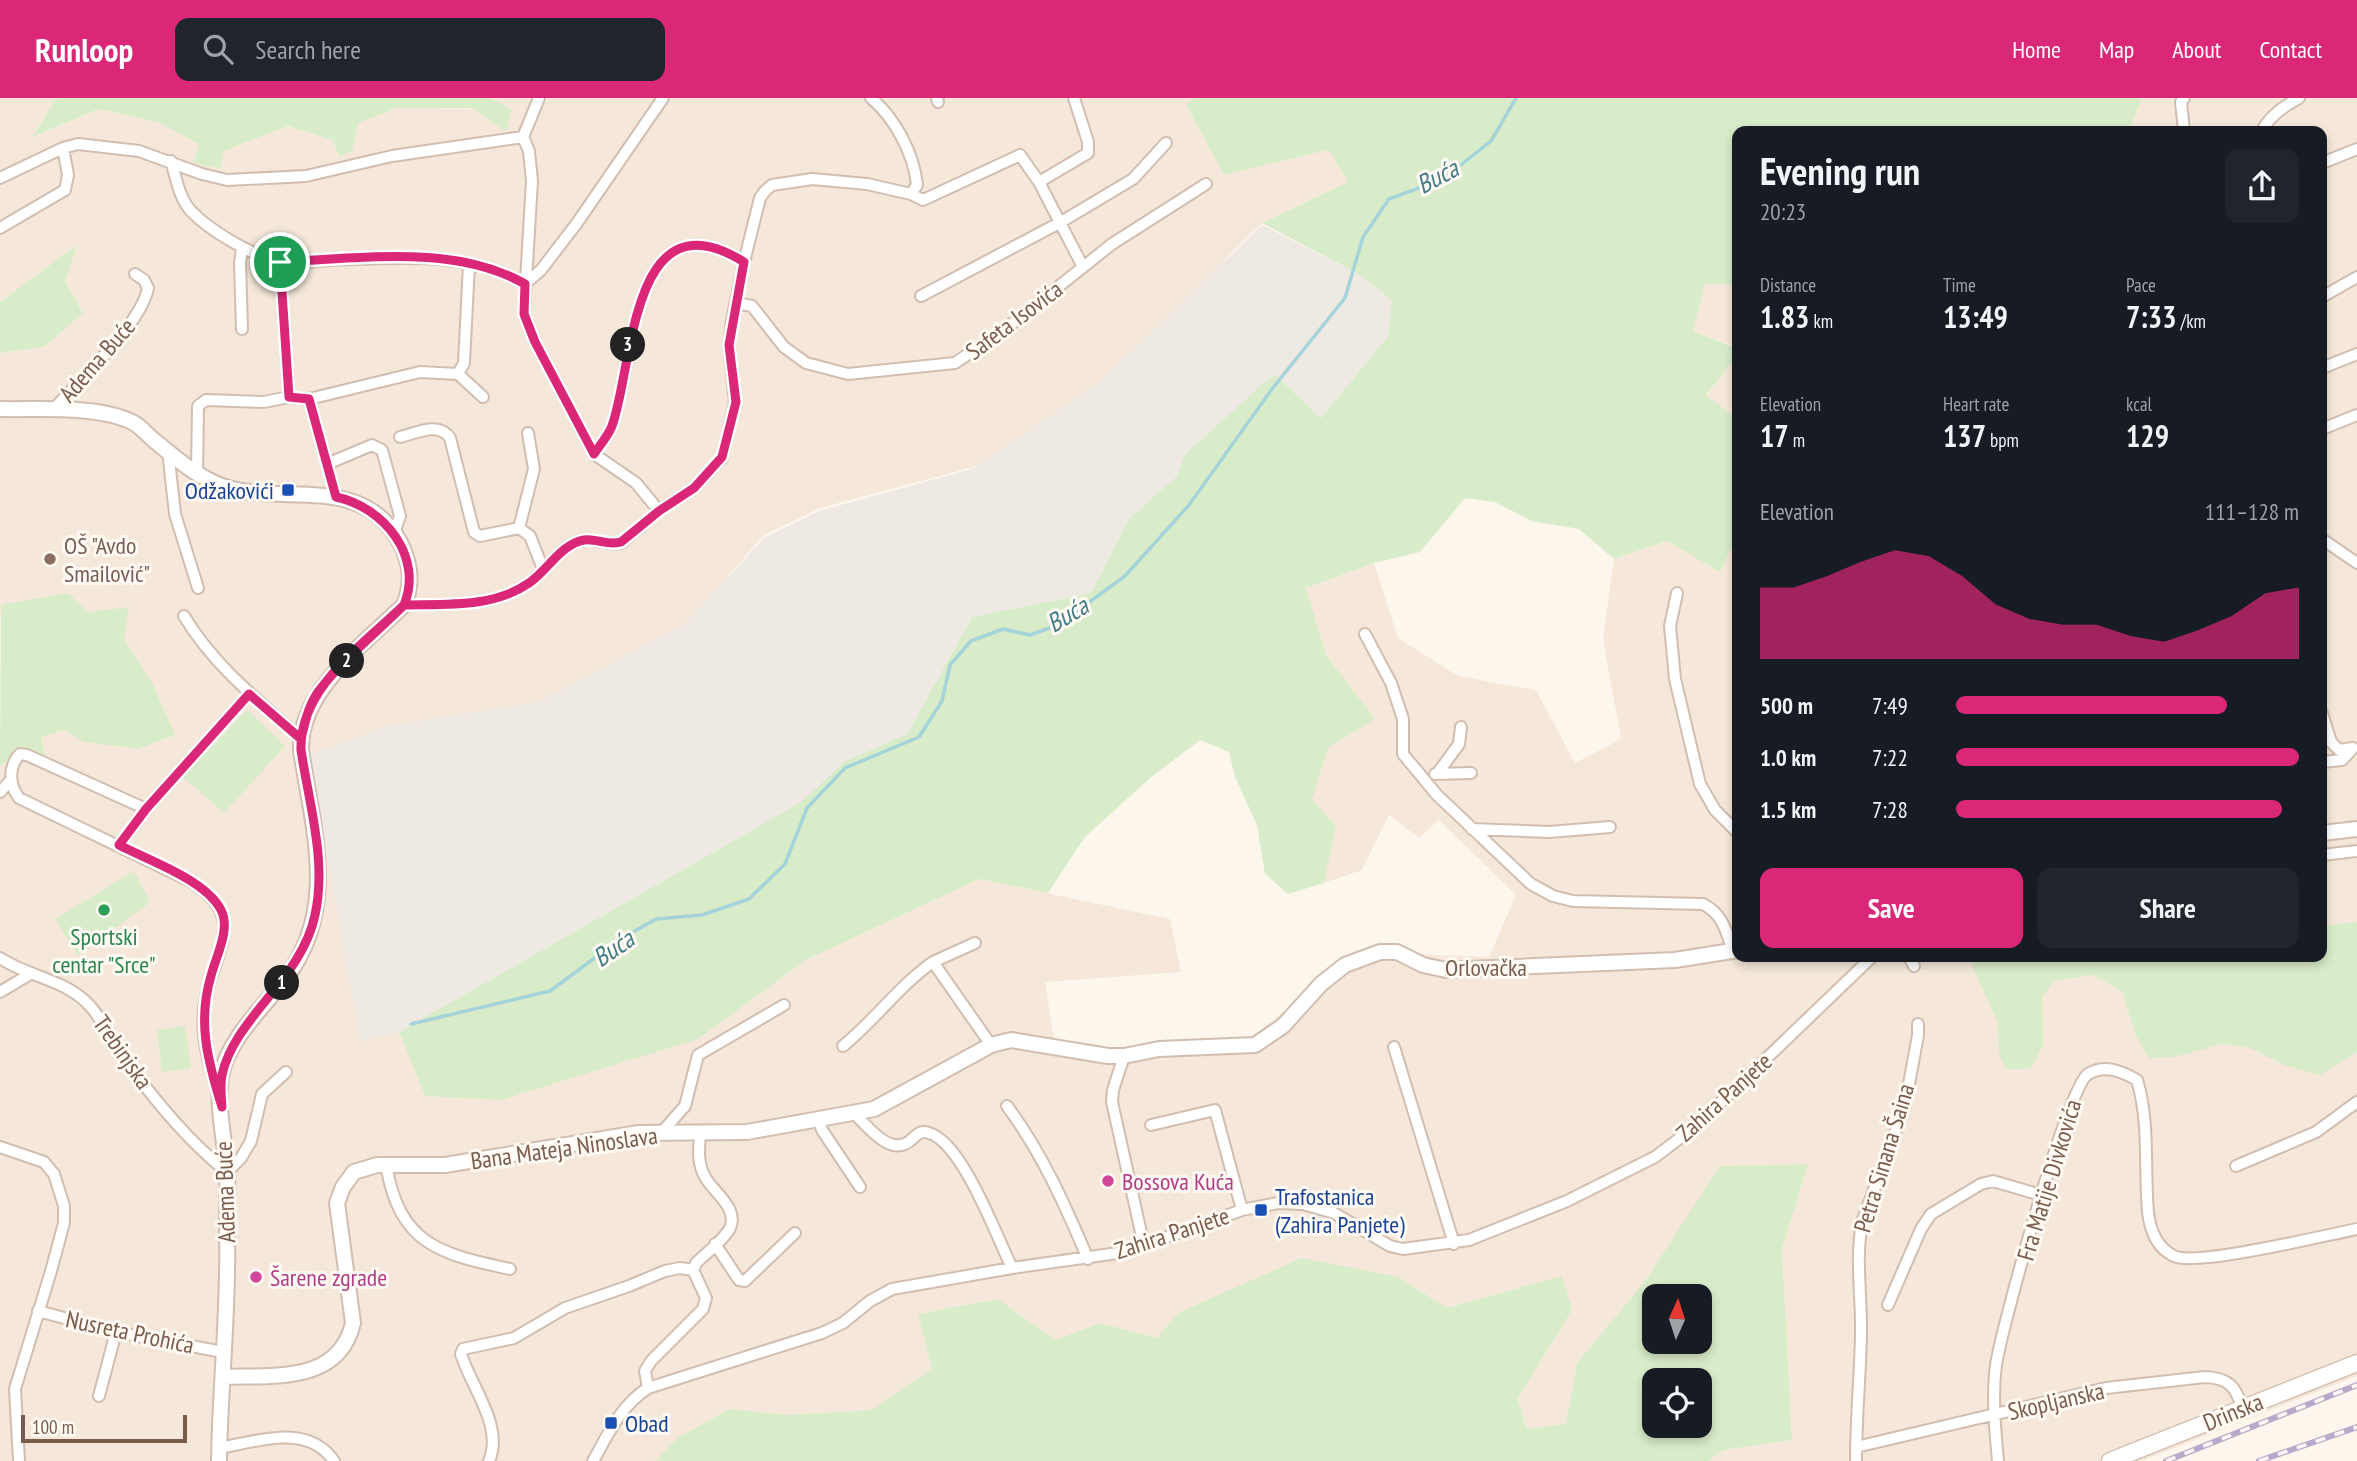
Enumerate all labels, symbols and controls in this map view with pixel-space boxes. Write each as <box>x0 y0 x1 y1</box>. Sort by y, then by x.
search box <box>175 18 665 81</box>
text: Runloop <box>35 28 133 71</box>
icon: search <box>199 30 237 68</box>
text: Search here <box>255 33 361 66</box>
text: Home <box>2012 34 2061 65</box>
text: Map <box>2099 34 2134 65</box>
text: About <box>2172 34 2221 65</box>
text: Contact <box>2259 34 2322 65</box>
text: Evening run <box>1760 146 1920 195</box>
button: share <box>2225 149 2299 223</box>
water label: Buća <box>1410 151 1465 201</box>
text: 20:23 <box>1760 197 1806 226</box>
pin <box>250 232 310 292</box>
icon: arrive <box>261 243 299 281</box>
street label: Safeta Isovića <box>959 273 1069 367</box>
text: Distance <box>1760 273 1816 297</box>
text: Time <box>1943 273 1976 297</box>
text: Pace <box>2126 273 2156 297</box>
text: 1.83 <box>1760 297 1809 336</box>
text: 13:49 <box>1943 297 2008 336</box>
text: 7:33 <box>2126 297 2177 336</box>
text: km <box>1809 309 1833 333</box>
text: /km <box>2177 309 2206 333</box>
street label: Adema Buće <box>52 311 142 409</box>
pin: 3 <box>610 328 646 362</box>
text: 3 <box>623 332 632 356</box>
text: Elevation <box>1760 392 1821 416</box>
text: Heart rate <box>1943 392 2009 416</box>
text: kcal <box>2126 392 2152 416</box>
text: 17 <box>1760 416 1789 455</box>
text: 137 <box>1943 416 1986 455</box>
text: 129 <box>2126 416 2169 455</box>
text: m <box>1789 428 1805 452</box>
text: bpm <box>1986 428 2019 452</box>
place label: Odžakovići <box>185 475 274 506</box>
marker: Odžakovići <box>280 482 296 498</box>
text: Elevation <box>1760 497 1834 526</box>
text: 111–128 m <box>2205 497 2299 526</box>
place label: OŠ "Avdo Smailović" <box>64 530 150 589</box>
marker: OŠ "Avdo Smailović" <box>42 551 58 567</box>
water label: Buća <box>1040 588 1095 639</box>
pin: 2 <box>330 644 364 678</box>
text: 2 <box>342 648 351 672</box>
text: 500 m <box>1760 691 1813 720</box>
text: 7:49 <box>1872 691 1908 720</box>
text: 1.0 km <box>1760 743 1816 772</box>
text: 7:22 <box>1872 743 1908 772</box>
text: 1.5 km <box>1760 795 1816 824</box>
text: 7:28 <box>1872 795 1908 824</box>
button: Save <box>1760 868 2023 948</box>
button: Share <box>2037 868 2299 948</box>
marker: Sportski centar "Srce" <box>96 902 112 918</box>
place label: Sportski centar "Srce" <box>52 921 156 980</box>
water label: Buća <box>586 921 641 974</box>
street label: Orlovačka <box>1445 952 1527 983</box>
pin: 1 <box>264 966 300 1001</box>
text: 1 <box>277 970 286 994</box>
street label: Trebinjska <box>86 1009 160 1095</box>
street label: Zahira Panjete <box>1670 1046 1778 1148</box>
street label: Petra Sinana Šaina <box>1847 1080 1921 1236</box>
street label: Fra Matije Divkovića <box>2010 1096 2088 1264</box>
street label: Bana Mateja Ninoslava <box>469 1120 659 1176</box>
street label: Adema Buće <box>208 1141 242 1243</box>
place label: Bossova Kuća <box>1122 1166 1234 1197</box>
marker: Bossova Kuća <box>1100 1173 1116 1189</box>
place label: Trafostanica (Zahira Panjete) <box>1275 1181 1405 1240</box>
street label: Zahira Panjete <box>1111 1200 1233 1266</box>
marker: Trafostanica (Zahira Panjete) <box>1253 1202 1269 1218</box>
place label: Šarene zgrade <box>270 1262 387 1293</box>
marker: Šarene zgrade <box>248 1269 264 1285</box>
north arrow <box>1642 1284 1712 1354</box>
map controls <box>1642 1284 1712 1438</box>
street label: Nusreta Prohića <box>63 1303 197 1361</box>
button: locate <box>1642 1368 1712 1438</box>
street label: Skopljanska <box>2005 1375 2107 1427</box>
street label: Drinska <box>2198 1386 2268 1438</box>
place label: Obad <box>625 1408 669 1439</box>
scale bar <box>21 1412 187 1444</box>
text: 100 m <box>32 1415 74 1439</box>
marker: Obad <box>603 1415 619 1431</box>

